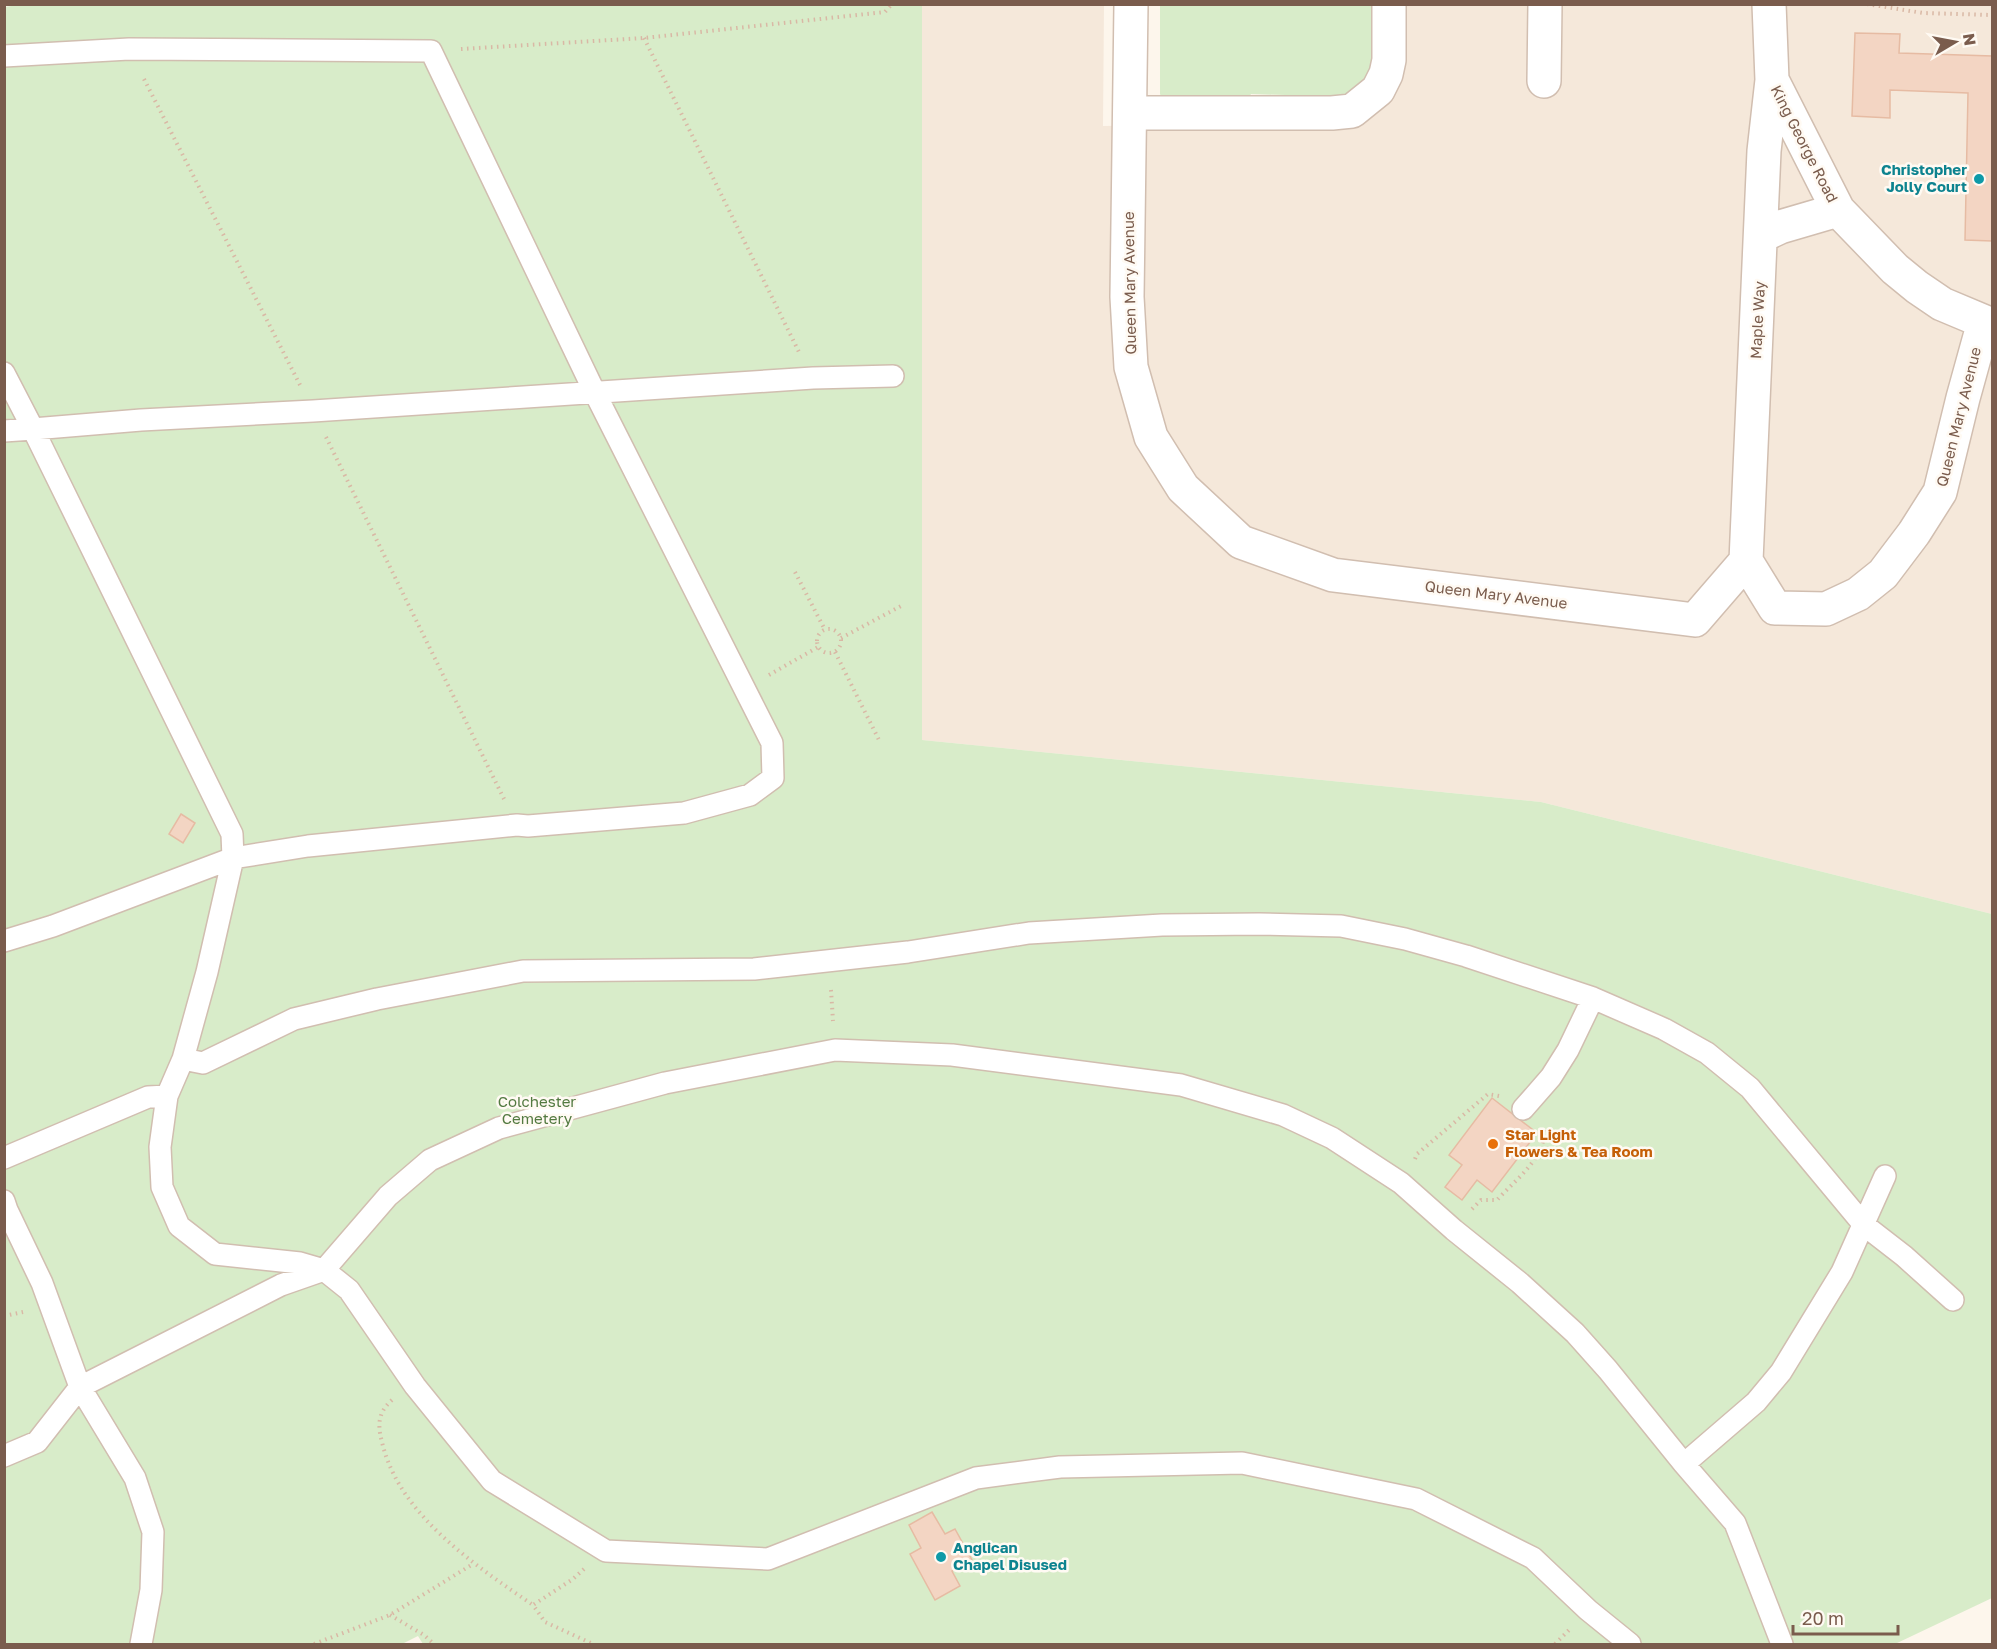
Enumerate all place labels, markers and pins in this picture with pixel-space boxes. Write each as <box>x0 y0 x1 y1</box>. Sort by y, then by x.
place label: Christopher Jolly Court <box>1881 160 1967 195</box>
marker: Christopher Jolly Court <box>1972 172 1986 186</box>
place label: Star Light Flowers & Tea Room <box>1505 1125 1653 1160</box>
marker: Star Light Flowers & Tea Room <box>1486 1137 1500 1151</box>
place label: Anglican Chapel Disused <box>953 1538 1067 1573</box>
marker: Anglican Chapel Disused <box>934 1550 948 1564</box>

